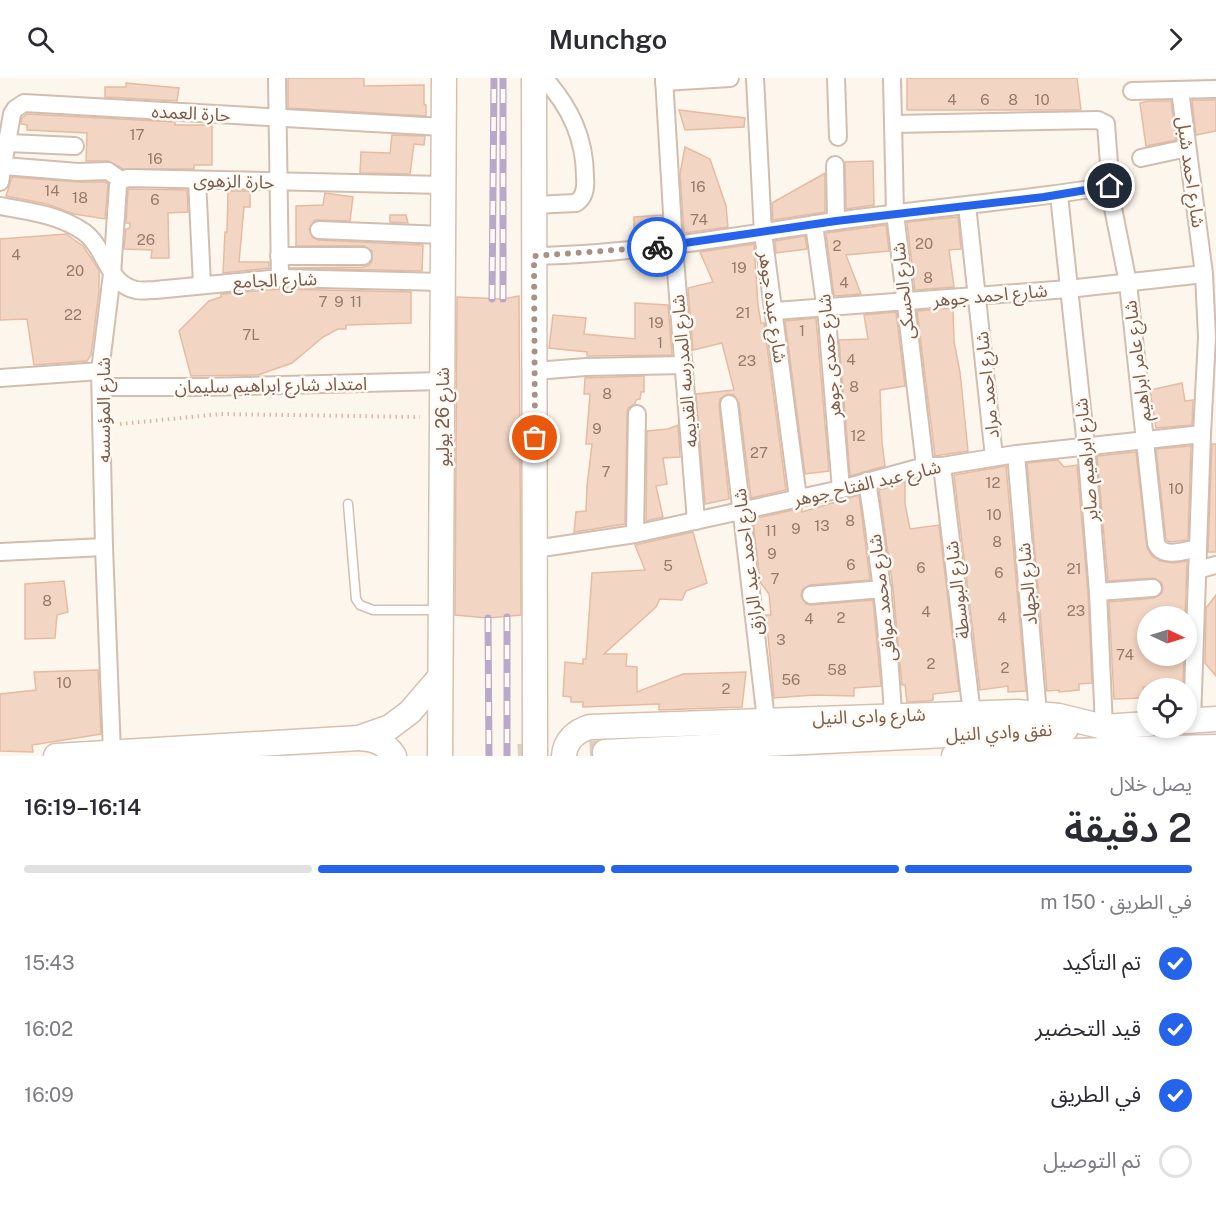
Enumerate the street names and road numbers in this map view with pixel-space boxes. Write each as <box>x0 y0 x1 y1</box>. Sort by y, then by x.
street label: حارة العمده <box>151 100 231 127</box>
street label: شارع احمد شبل <box>1169 115 1209 230</box>
street label: حارة الزهوى <box>193 169 275 194</box>
street label: شارع الحسكى <box>887 241 923 341</box>
street label: شارع عبده جوهر <box>751 249 791 365</box>
street label: شارع الجامع <box>233 268 318 296</box>
street label: شارع احمد جوهر <box>931 280 1049 315</box>
street label: شارع المدرسه القديمه <box>667 293 705 448</box>
street label: شارع حمدى جوهر <box>813 293 849 420</box>
street label: شارع عامر ابراهيم <box>1119 299 1159 423</box>
street label: شارع احمد مراد <box>971 330 1007 440</box>
street label: شارع المؤسسه <box>93 357 118 463</box>
street label: شارع 26 يوليو <box>432 367 457 467</box>
street label: امتداد شارع ابراهيم سليمان <box>175 373 368 401</box>
street label: شارع ابراهيم صابر <box>1070 397 1106 524</box>
street label: شارع عبد الفتاح جوهر <box>790 456 944 514</box>
street label: شارع احمد عبد الرازق <box>729 487 771 637</box>
street label: شارع محمد موافى <box>864 533 904 663</box>
street label: شارع البوسطة <box>941 539 977 640</box>
street label: شارع الجهاد <box>1013 541 1045 626</box>
street label: شارع وادى النيل <box>812 704 926 732</box>
street label: نفق وادي النيل <box>945 719 1053 748</box>

